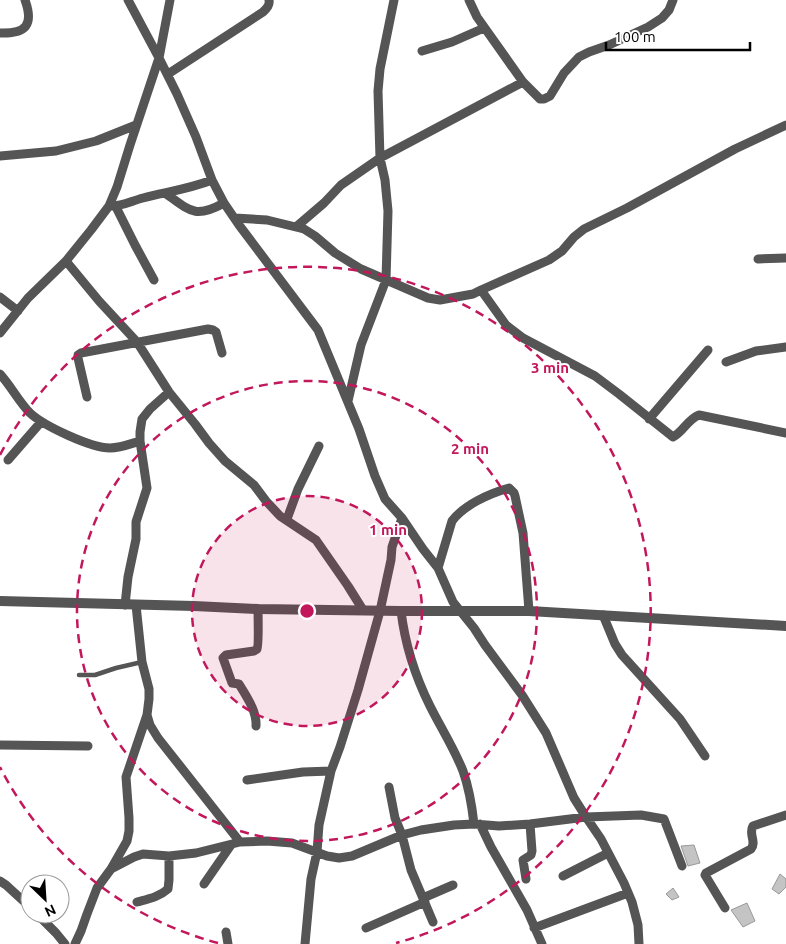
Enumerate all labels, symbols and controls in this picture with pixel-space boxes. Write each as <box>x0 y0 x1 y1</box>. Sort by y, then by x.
scale bar <box>606 20 750 52</box>
text: 100 m <box>614 28 656 45</box>
text: 3 min <box>531 359 569 376</box>
text: 2 min <box>451 440 489 457</box>
text: 1 min <box>369 521 407 538</box>
centre of rings <box>298 602 316 620</box>
north arrow <box>20 874 70 924</box>
text: N <box>42 901 59 920</box>

